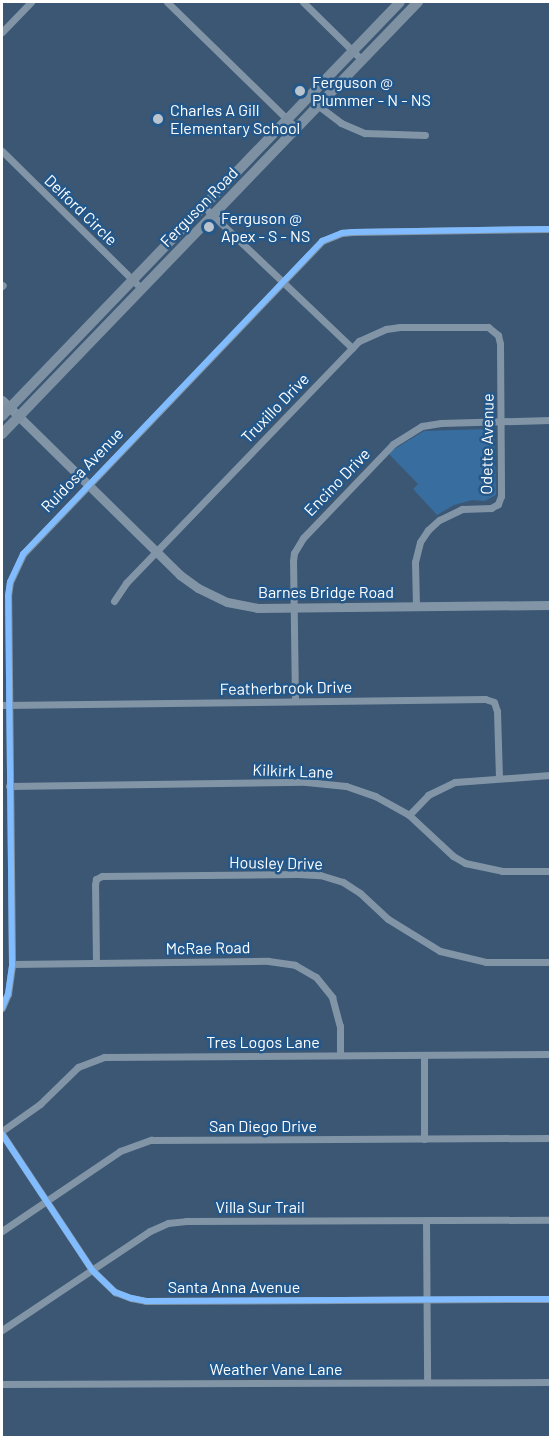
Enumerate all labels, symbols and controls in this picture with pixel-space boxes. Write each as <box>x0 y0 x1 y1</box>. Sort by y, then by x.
place label: Ferguson @ Plummer - N - NS <box>312 72 431 110</box>
marker: Ferguson @ Plummer - N - NS <box>293 84 307 98</box>
place label: Charles A Gill Elementary School <box>170 100 300 138</box>
marker: Charles A Gill Elementary School <box>151 112 165 126</box>
street label: Ferguson Road <box>156 163 242 251</box>
street label: Delford Circle <box>41 171 121 249</box>
place label: Ferguson @ Apex - S - NS <box>221 208 310 246</box>
marker: Ferguson @ Apex - S - NS <box>202 220 216 234</box>
street label: Truxillo Drive <box>237 369 313 447</box>
street label: Odette Avenue <box>477 393 497 495</box>
street label: Ruidosa Avenue <box>37 424 127 516</box>
street label: Encino Drive <box>300 444 374 520</box>
street label: Barnes Bridge Road <box>258 582 394 602</box>
street label: Featherbrook Drive <box>220 677 352 699</box>
street label: Kilkirk Lane <box>252 760 334 782</box>
street label: Housley Drive <box>229 853 323 873</box>
street label: McRae Road <box>165 938 251 958</box>
street label: Tres Logos Lane <box>206 1032 320 1052</box>
street label: San Diego Drive <box>209 1116 317 1136</box>
street label: Villa Sur Trail <box>215 1197 305 1217</box>
street label: Santa Anna Avenue <box>168 1277 300 1297</box>
street label: Weather Vane Lane <box>209 1359 343 1379</box>

